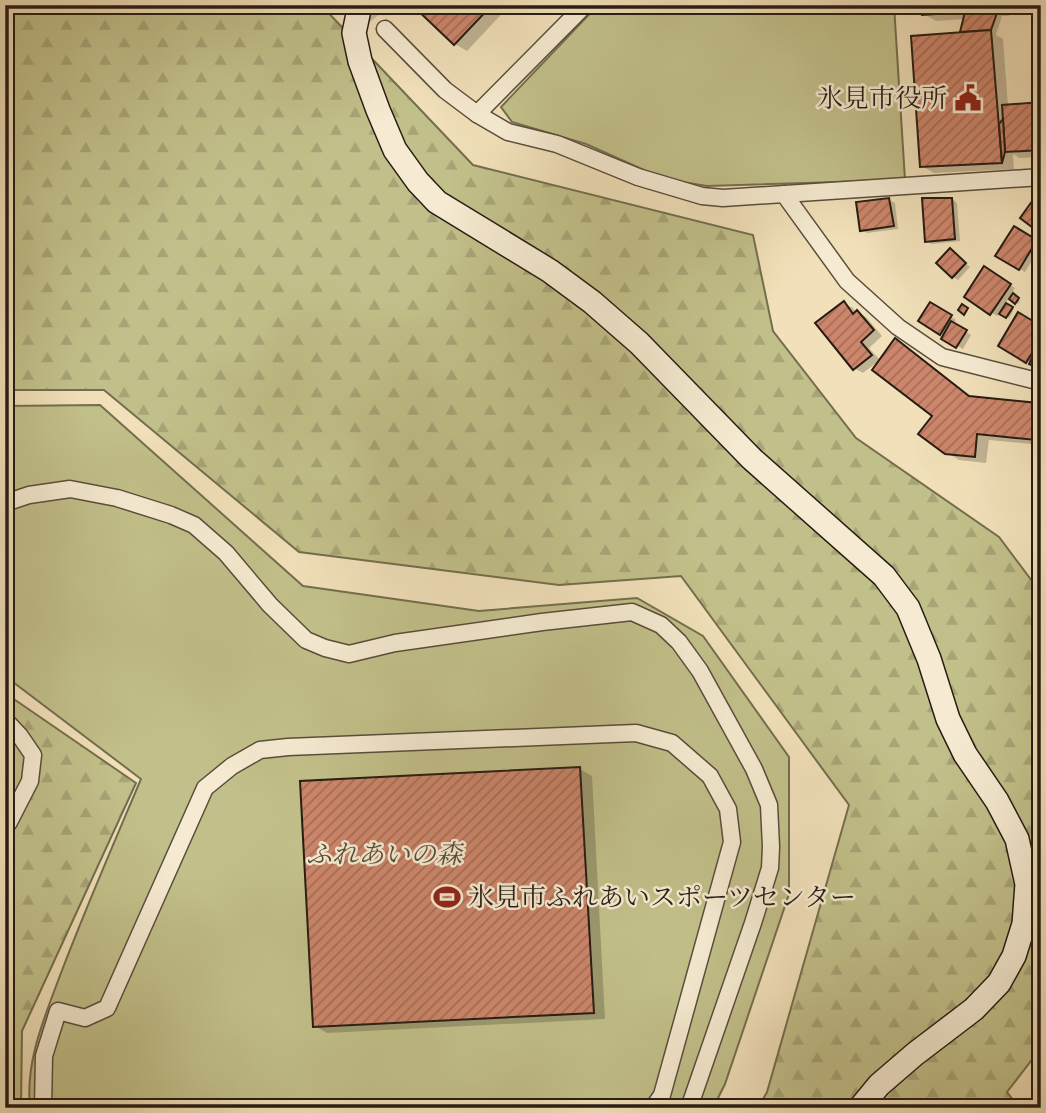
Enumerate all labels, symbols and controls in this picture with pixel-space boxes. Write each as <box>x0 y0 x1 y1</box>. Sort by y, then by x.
place label: 氷見市役所 <box>817 81 947 115</box>
public building icon: 氷見市役所 <box>953 83 983 113</box>
park label: ふれあいの森 <box>306 837 465 871</box>
place label: 氷見市ふれあいスポーツセンター <box>468 880 856 914</box>
sports icon: 氷見市ふれあいスポーツセンター <box>432 882 462 912</box>

